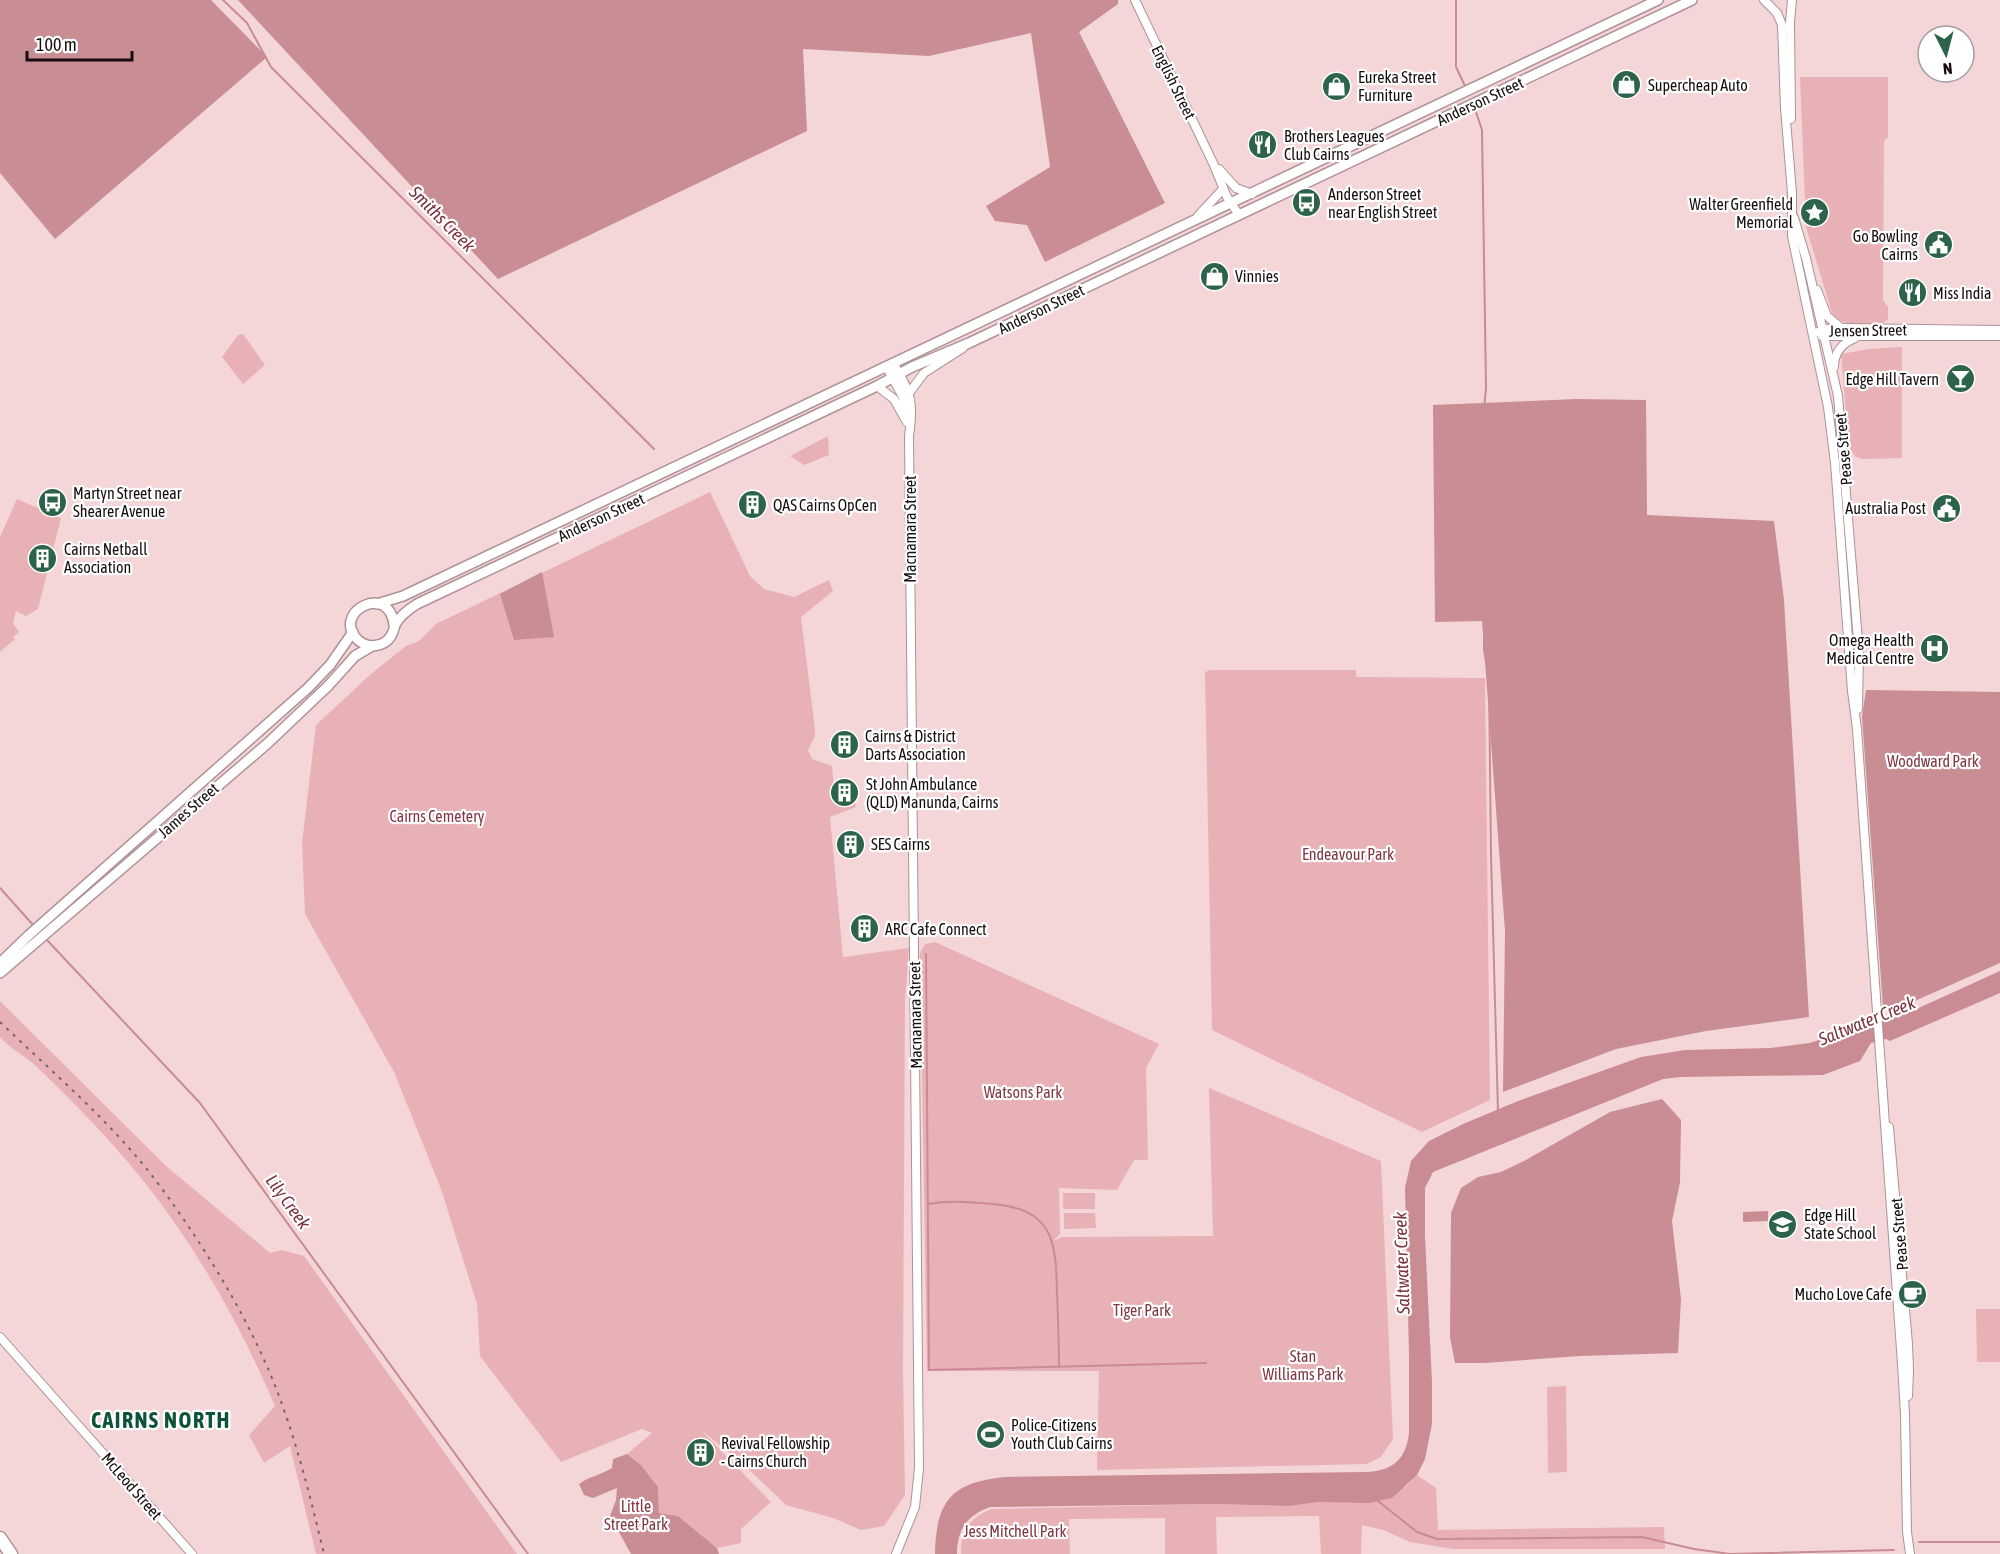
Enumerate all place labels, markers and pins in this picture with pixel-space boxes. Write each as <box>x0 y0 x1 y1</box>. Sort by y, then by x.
place label: Eureka Street Furniture <box>1358 68 1437 104</box>
shop icon: Supercheap Auto <box>1611 69 1643 101</box>
shop icon: Eureka Street Furniture <box>1321 70 1353 102</box>
place label: Supercheap Auto <box>1648 76 1748 95</box>
place label: Brothers Leagues Club Cairns <box>1284 127 1385 163</box>
restaurant icon: Brothers Leagues Club Cairns <box>1247 129 1279 161</box>
place label: Anderson Street near English Street <box>1328 185 1438 222</box>
bus stop icon: Anderson Street near English Street <box>1291 187 1323 219</box>
place label: Walter Greenfield Memorial <box>1689 195 1794 231</box>
place icon: Walter Greenfield Memorial <box>1798 197 1830 229</box>
place label: Go Bowling Cairns <box>1853 227 1918 263</box>
public building icon: Go Bowling Cairns <box>1923 229 1955 261</box>
shop icon: Vinnies <box>1198 260 1230 292</box>
place label: Vinnies <box>1235 267 1279 285</box>
restaurant icon: Miss India <box>1896 277 1928 309</box>
place label: Miss India <box>1933 284 1991 302</box>
bar icon: Edge Hill Tavern <box>1944 363 1976 395</box>
place label: Edge Hill Tavern <box>1845 370 1939 389</box>
place label: Martyn Street near Shearer Avenue <box>73 484 182 520</box>
bus stop icon: Martyn Street near Shearer Avenue <box>36 486 68 518</box>
building icon: QAS Cairns OpCen <box>736 489 768 521</box>
public building icon: Australia Post <box>1931 492 1963 524</box>
place label: QAS Cairns OpCen <box>773 496 877 515</box>
place label: Australia Post <box>1845 499 1926 517</box>
place label: Cairns Netball Association <box>64 540 148 576</box>
building icon: Cairns Netball Association <box>27 542 59 574</box>
place label: Omega Health Medical Centre <box>1826 631 1914 667</box>
hospital icon: Omega Health Medical Centre <box>1919 633 1951 665</box>
place label: Cairns & District Darts Association <box>865 727 966 763</box>
building icon: Cairns & District Darts Association <box>828 729 860 761</box>
place label: St John Ambulance (QLD) Manunda, Cairns <box>866 775 999 812</box>
building icon: St John Ambulance (QLD) Manunda, Cairns <box>829 777 861 809</box>
building icon: SES Cairns <box>834 828 866 860</box>
place label: SES Cairns <box>871 835 930 853</box>
building icon: ARC Cafe Connect <box>848 913 880 945</box>
place label: ARC Cafe Connect <box>885 920 987 938</box>
place label: Edge Hill State School <box>1804 1206 1877 1242</box>
school or university icon: Edge Hill State School <box>1767 1208 1799 1240</box>
cafe icon: Mucho Love Cafe <box>1897 1278 1929 1310</box>
place label: Mucho Love Cafe <box>1794 1285 1892 1303</box>
place label: Police-Citizens Youth Club Cairns <box>1011 1416 1113 1452</box>
sports icon: Police-Citizens Youth Club Cairns <box>974 1418 1006 1450</box>
place label: Revival Fellowship - Cairns Church <box>721 1434 830 1470</box>
building icon: Revival Fellowship - Cairns Church <box>684 1436 716 1468</box>

